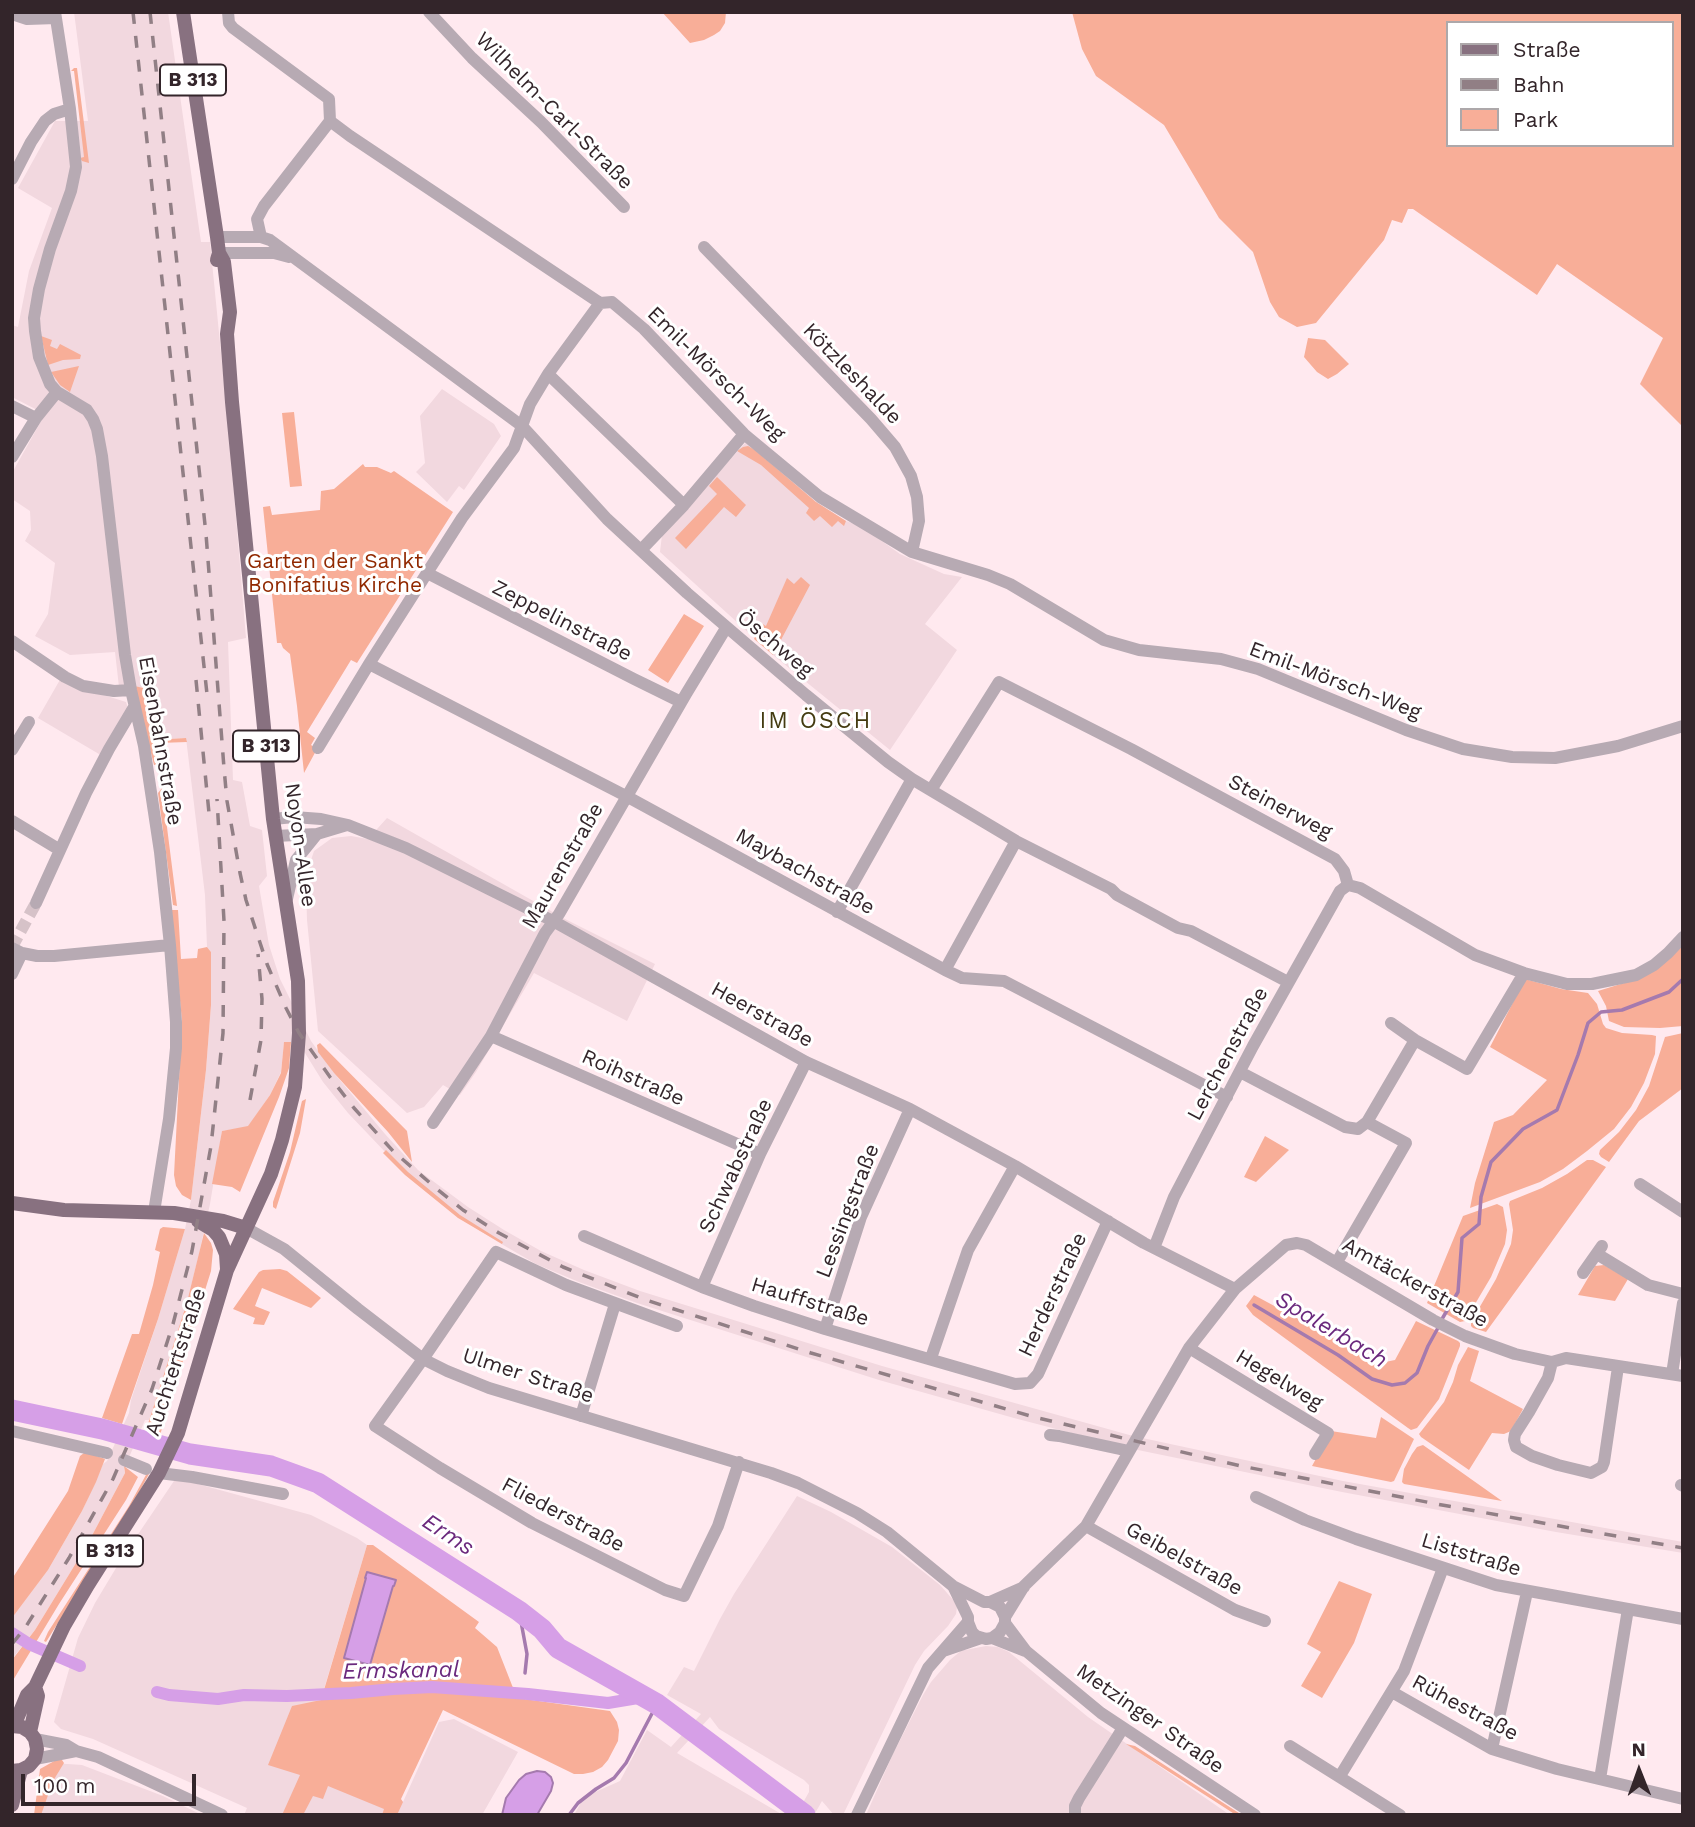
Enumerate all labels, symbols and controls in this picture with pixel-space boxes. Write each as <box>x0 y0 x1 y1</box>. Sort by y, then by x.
legend <box>1446 21 1674 147</box>
street label: Wilhelm-Carl-Straße <box>470 27 638 195</box>
text: Straße <box>1513 37 1581 62</box>
road number: B 313 <box>160 64 226 96</box>
text: Bahn <box>1513 72 1565 97</box>
text: Park <box>1513 107 1558 132</box>
street label: Emil-Mörsch-Weg <box>642 302 790 446</box>
street label: Kötzleshalde <box>797 318 907 430</box>
park label: Garten der Sankt Bonifatius Kirche <box>247 549 423 599</box>
street label: Zeppelinstraße <box>488 575 636 667</box>
street label: Öschweg <box>732 605 818 683</box>
street label: Emil-Mörsch-Weg <box>1245 637 1425 725</box>
street label: Eisenbahnstraße <box>133 654 187 828</box>
district label: IM ÖSCH <box>760 707 872 735</box>
road number: B 313 <box>233 730 299 762</box>
street label: Steinerweg <box>1224 769 1336 845</box>
street label: Noyon-Allee <box>279 781 321 909</box>
street label: Maurenstraße <box>517 799 609 933</box>
street label: Maybachstraße <box>731 823 879 921</box>
street label: Heerstraße <box>707 977 817 1053</box>
street label: Lerchenstraße <box>1182 983 1274 1125</box>
street label: Roihstraße <box>578 1044 688 1112</box>
street label: Schwabstraße <box>694 1095 778 1237</box>
street label: Lessingstraße <box>811 1141 885 1281</box>
street label: Herderstraße <box>1013 1229 1093 1361</box>
street label: Amtäckerstraße <box>1338 1232 1492 1334</box>
street label: Hauffstraße <box>748 1272 872 1332</box>
street label: Auchtertstraße <box>140 1285 212 1439</box>
water label: Spalerbach <box>1270 1286 1392 1374</box>
street label: Ulmer Straße <box>459 1343 597 1409</box>
street label: Hegelweg <box>1231 1344 1327 1416</box>
street label: Fliederstraße <box>497 1472 629 1558</box>
water label: Erms <box>417 1508 479 1562</box>
street label: Geibelstraße <box>1121 1517 1247 1601</box>
street label: Liststraße <box>1418 1528 1524 1582</box>
road number: B 313 <box>77 1536 143 1567</box>
water label: Ermskanal <box>342 1656 460 1686</box>
street label: Metzinger Straße <box>1071 1659 1229 1779</box>
street label: Rühestraße <box>1407 1669 1523 1747</box>
north arrow <box>1604 1736 1674 1806</box>
text: N <box>1631 1738 1646 1761</box>
scale bar <box>24 1760 200 1804</box>
text: 100 m <box>34 1773 96 1798</box>

